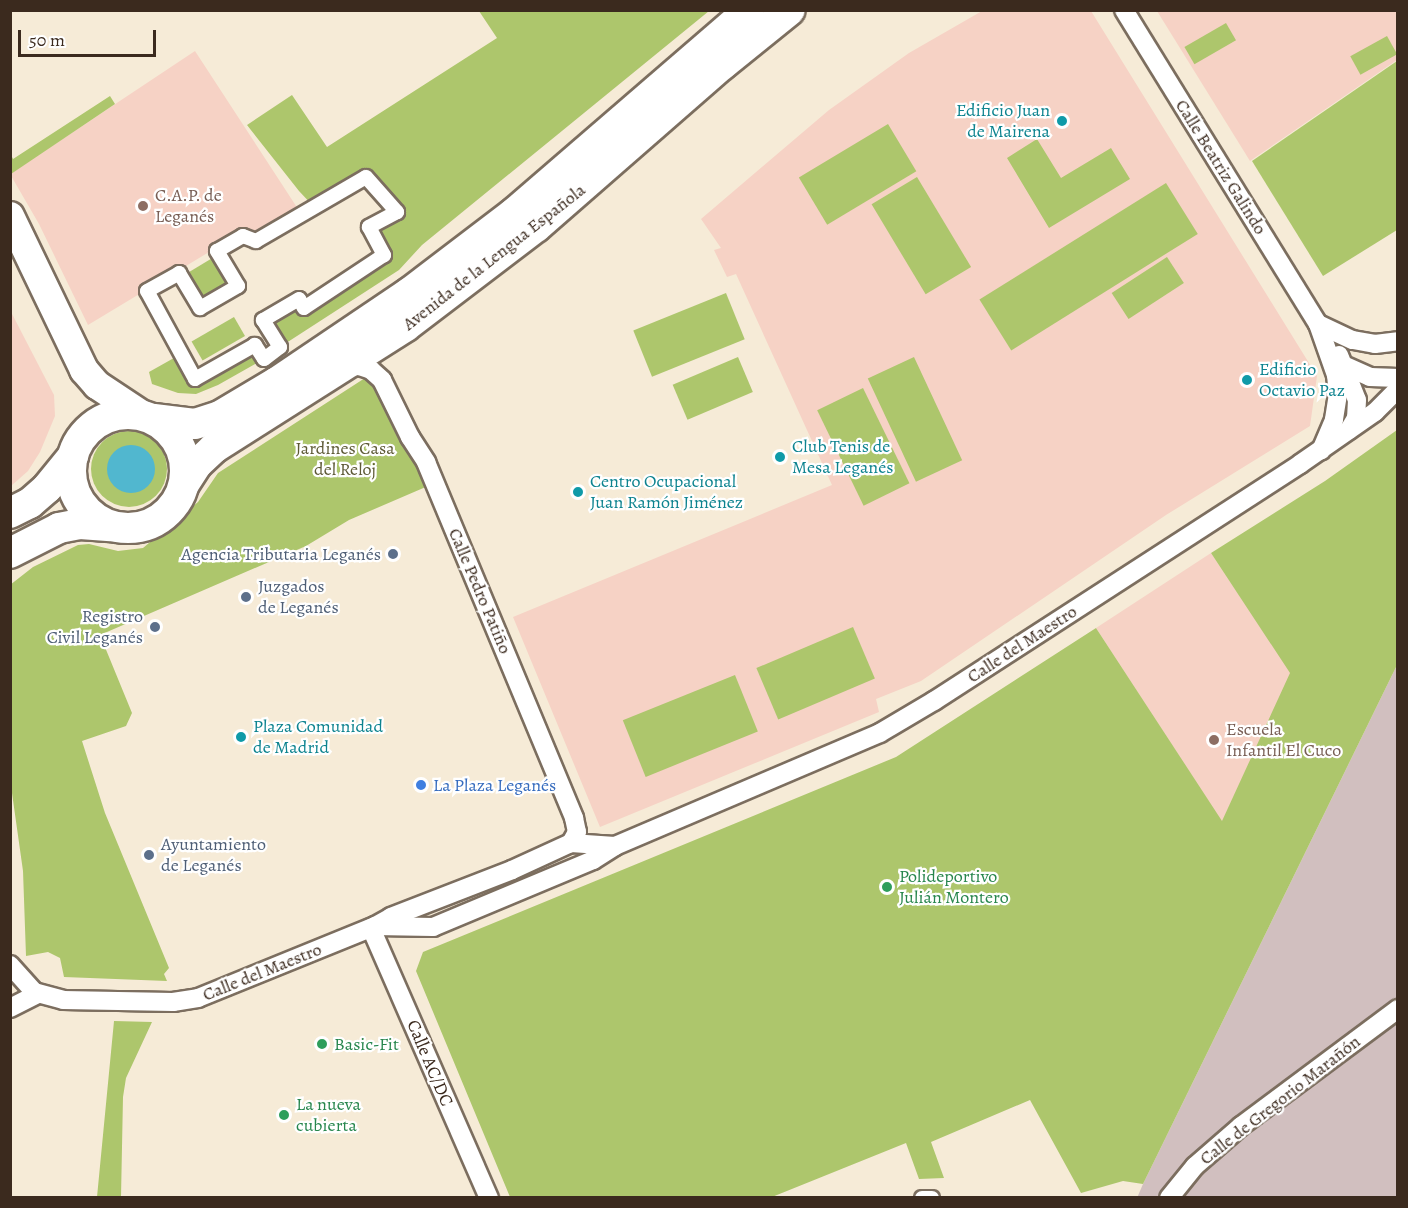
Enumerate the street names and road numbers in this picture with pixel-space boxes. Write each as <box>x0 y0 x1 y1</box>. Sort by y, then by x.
street label: Calle Beatriz Galindo <box>1171 96 1271 238</box>
street label: Avenida de la Lengua Española <box>398 179 590 335</box>
street label: Calle Pedro Patiño <box>444 525 516 657</box>
street label: Calle del Maestro <box>963 601 1081 687</box>
street label: Calle del Maestro <box>199 938 325 1006</box>
street label: Calle AC/DC <box>402 1017 458 1109</box>
street label: Calle de Gregorio Marañón <box>1196 1031 1364 1169</box>

